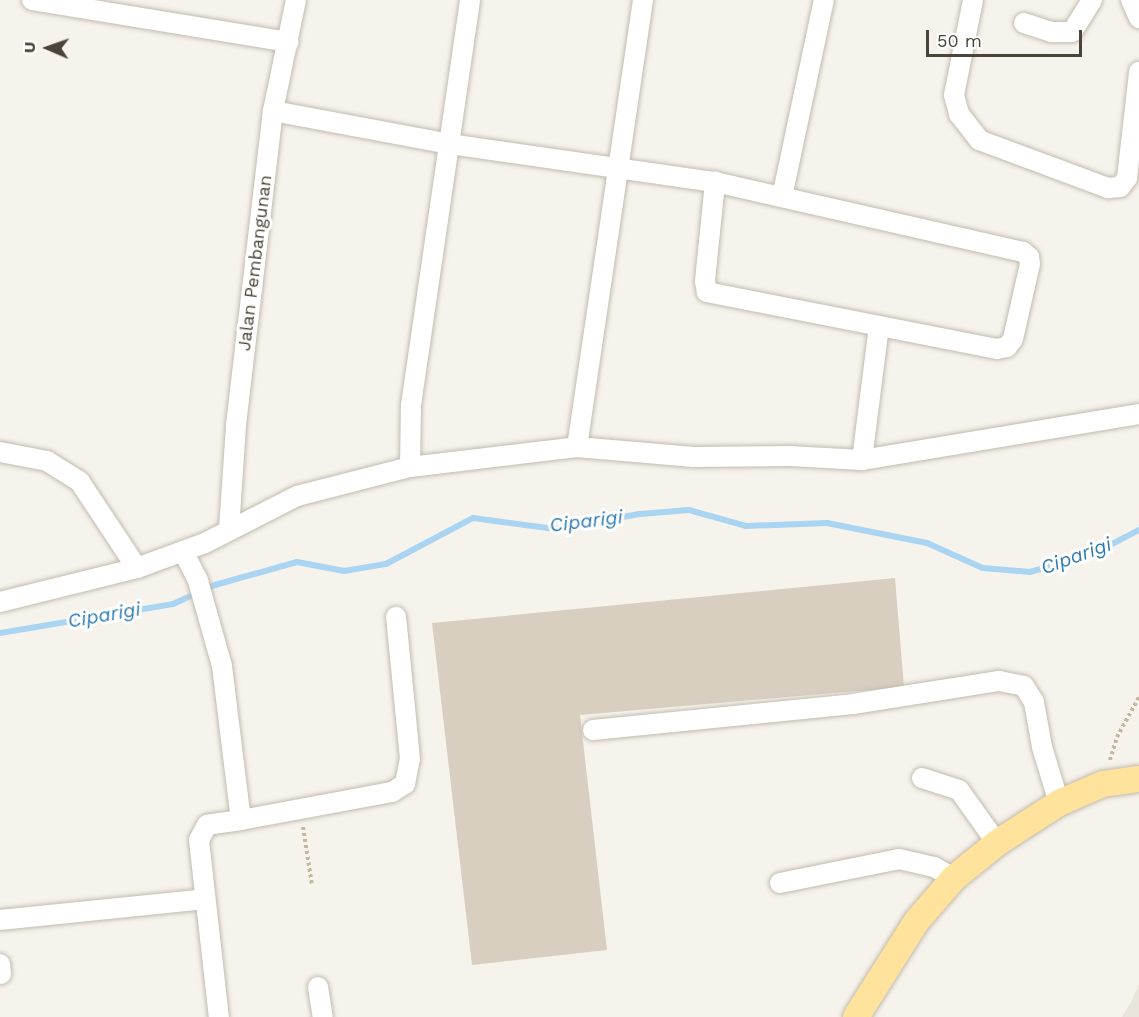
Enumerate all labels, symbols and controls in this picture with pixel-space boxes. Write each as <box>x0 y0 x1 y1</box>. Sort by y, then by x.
north arrow <box>18 18 78 78</box>
scale bar <box>929 18 1085 56</box>
text: 50 m <box>937 30 982 51</box>
text: U <box>20 41 39 53</box>
street label: Jalan Pembangunan <box>233 174 277 352</box>
water label: Ciparigi <box>548 505 624 537</box>
water label: Ciparigi <box>1037 532 1115 580</box>
water label: Ciparigi <box>66 597 142 633</box>

